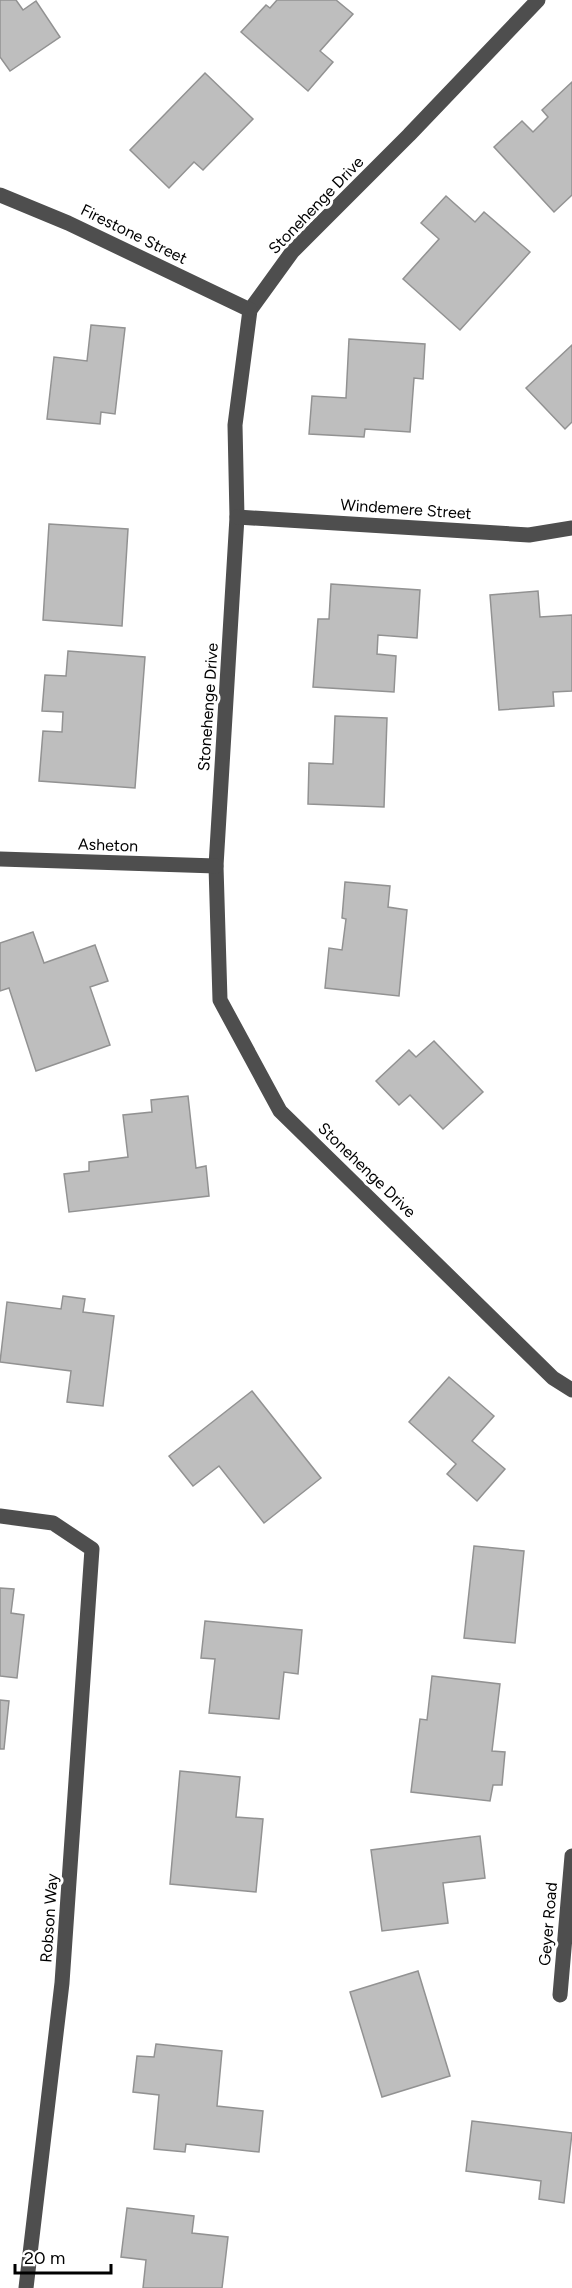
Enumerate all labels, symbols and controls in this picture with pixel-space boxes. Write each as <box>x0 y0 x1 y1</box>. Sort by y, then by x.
street label: Stonehenge Drive <box>265 152 368 258</box>
street label: Firestone Street <box>78 200 190 268</box>
street label: Windemere Street <box>340 495 472 523</box>
street label: Stonehenge Drive <box>194 642 222 772</box>
street label: Asheton <box>78 834 138 856</box>
street label: Stonehenge Drive <box>314 1119 420 1222</box>
street label: Robson Way <box>36 1872 62 1963</box>
street label: Geyer Road <box>535 1881 561 1967</box>
scale bar <box>15 2237 111 2275</box>
text: 20 m <box>24 2247 65 2269</box>

